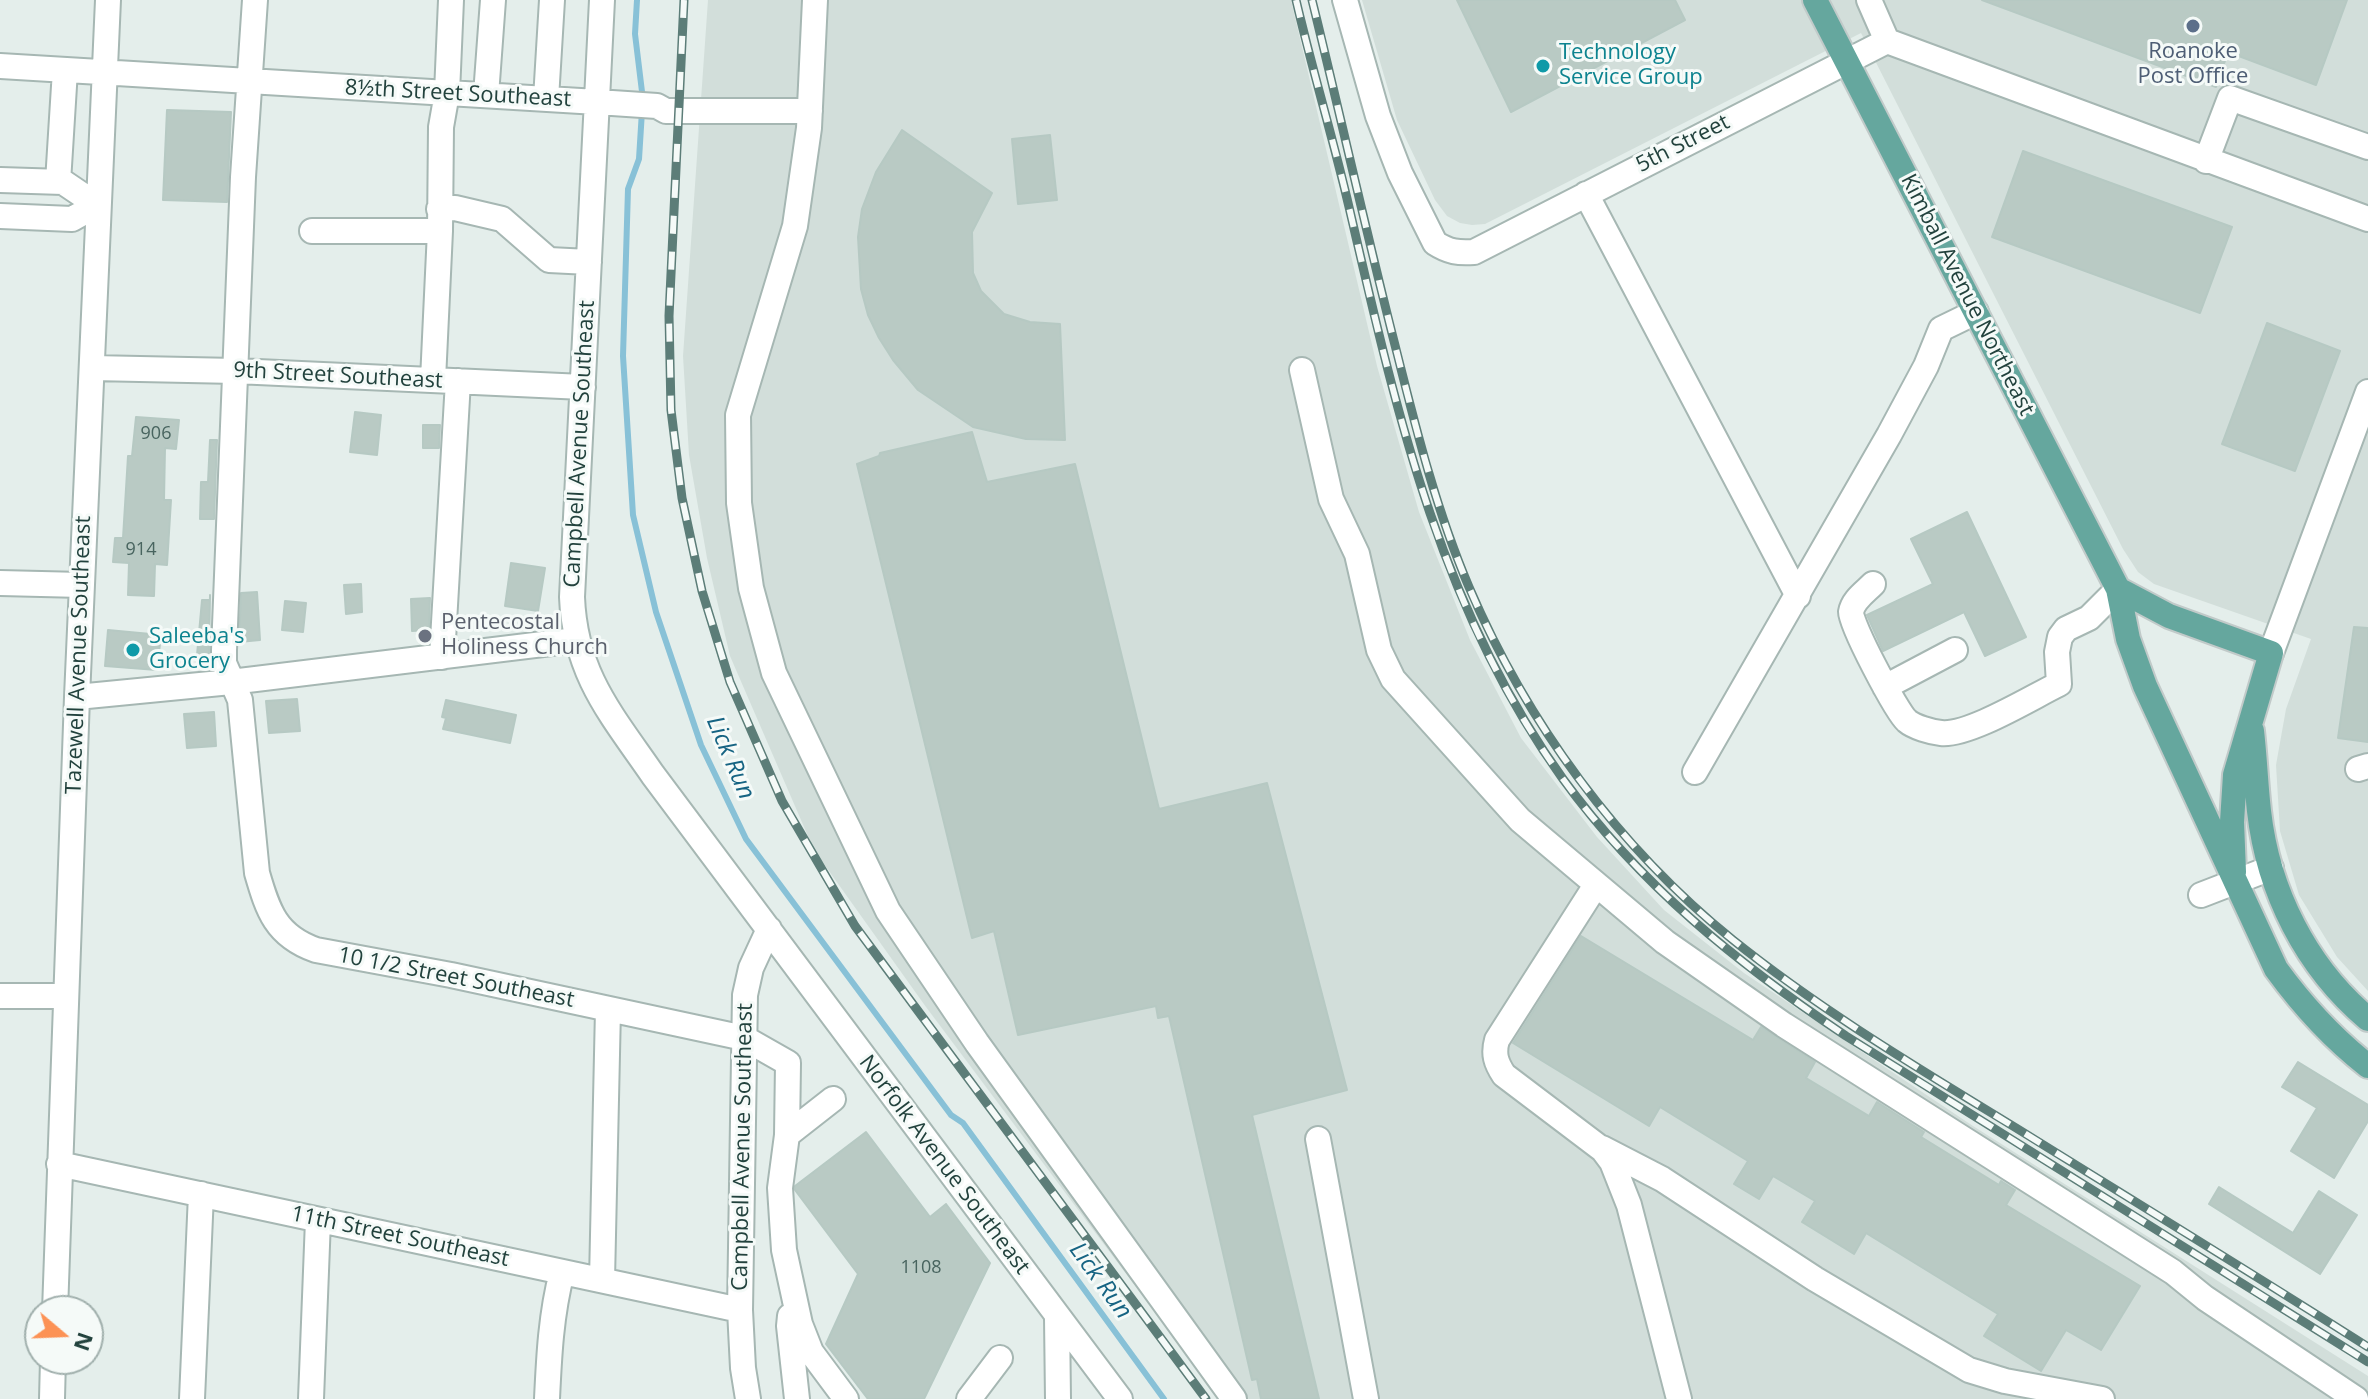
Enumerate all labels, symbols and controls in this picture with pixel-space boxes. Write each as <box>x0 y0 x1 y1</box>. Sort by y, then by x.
marker: Roanoke Post Office <box>2184 17 2202 35</box>
place label: Roanoke Post Office <box>2138 39 2248 90</box>
place label: Technology Service Group <box>1559 40 1703 92</box>
marker: Technology Service Group <box>1534 57 1552 75</box>
street label: 8½th Street Southeast <box>344 75 572 113</box>
street label: 5th Street <box>1632 109 1734 179</box>
street label: Kimball Avenue Northeast <box>1895 170 2039 420</box>
street label: Campbell Avenue Southeast <box>559 300 601 588</box>
street label: 9th Street Southeast <box>233 357 443 395</box>
house number: 906 <box>141 423 171 445</box>
street label: Tazewell Avenue Southeast <box>61 515 97 795</box>
house number: 914 <box>126 539 156 561</box>
place label: Pentecostal Holiness Church <box>441 610 608 662</box>
place label: Saleeba's Grocery <box>149 624 245 676</box>
marker: Pentecostal Holiness Church <box>416 627 434 645</box>
marker: Saleeba's Grocery <box>124 641 142 659</box>
water label: Lick Run <box>700 712 760 804</box>
street label: 10 1/2 Street Southeast <box>336 942 576 1014</box>
street label: Campbell Avenue Southeast <box>727 1003 759 1291</box>
street label: Norfolk Avenue Southeast <box>853 1050 1035 1280</box>
street label: 11th Street Southeast <box>288 1201 512 1273</box>
water label: Lick Run <box>1063 1237 1137 1325</box>
house number: 1108 <box>900 1257 942 1279</box>
north arrow <box>24 1295 104 1375</box>
text: N <box>68 1329 102 1355</box>

